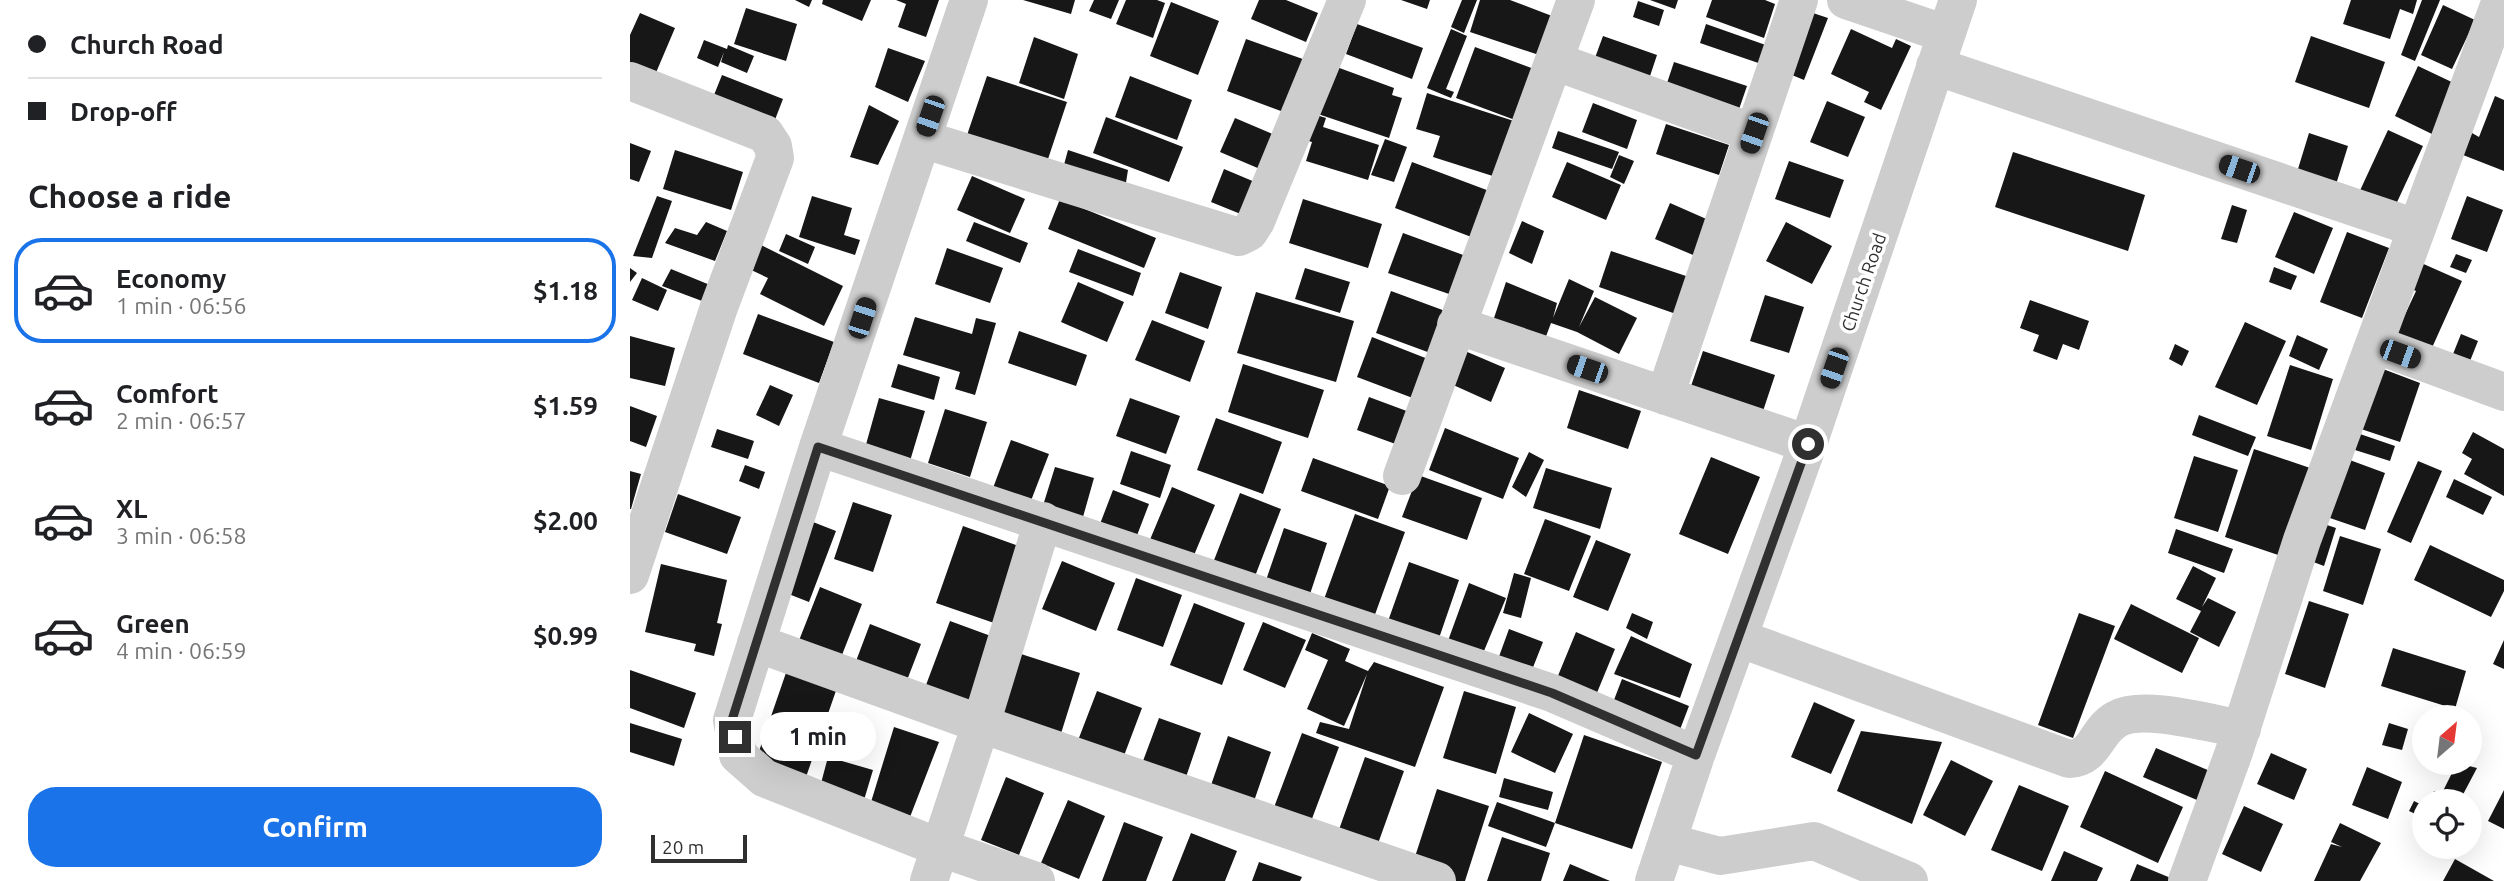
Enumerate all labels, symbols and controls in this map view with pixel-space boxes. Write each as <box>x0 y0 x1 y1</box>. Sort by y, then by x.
text: Church Road <box>70 30 224 59</box>
car <box>914 93 947 139</box>
text: Drop-off <box>70 97 177 126</box>
car <box>1738 110 1771 156</box>
car <box>2216 152 2263 186</box>
text: Choose a ride <box>28 178 231 214</box>
street label: Church Road <box>1837 230 1889 334</box>
icon: car <box>32 259 95 322</box>
text: Economy <box>116 264 226 293</box>
text: $1.18 <box>533 276 598 305</box>
text: 1 min · 06:56 <box>116 293 247 318</box>
car <box>846 295 879 341</box>
car <box>2377 337 2424 371</box>
car <box>1818 345 1851 391</box>
car <box>1564 352 1611 386</box>
icon: car <box>32 374 95 437</box>
text: Comfort <box>116 379 219 408</box>
text: $1.59 <box>533 391 598 420</box>
text: 2 min · 06:57 <box>116 408 247 433</box>
route start <box>1792 428 1824 460</box>
icon: car <box>32 489 95 552</box>
text: XL <box>116 494 147 523</box>
text: $2.00 <box>533 506 598 535</box>
text: 3 min · 06:58 <box>116 523 247 548</box>
icon: car <box>32 604 95 667</box>
text: Green <box>116 609 190 638</box>
text: $0.99 <box>533 621 598 650</box>
text: 4 min · 06:59 <box>116 638 247 663</box>
north arrow <box>2412 705 2482 775</box>
map controls <box>2412 705 2482 859</box>
callout: 1 min <box>760 712 875 762</box>
route end <box>719 721 751 753</box>
text: 1 min <box>789 724 847 749</box>
button: Confirm <box>28 787 602 867</box>
button: locate <box>2412 789 2482 859</box>
scale bar <box>651 832 747 864</box>
text: 20 m <box>662 836 704 858</box>

